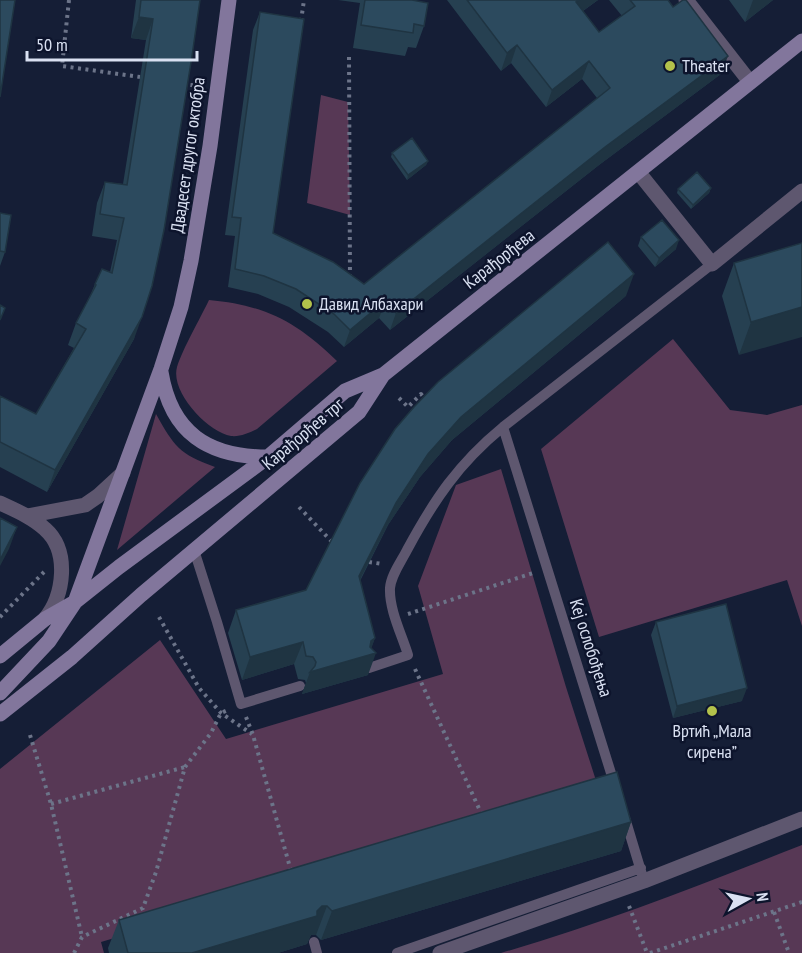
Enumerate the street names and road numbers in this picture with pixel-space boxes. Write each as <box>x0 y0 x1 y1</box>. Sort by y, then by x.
street label: Двадесет другог октобра <box>165 76 210 234</box>
street label: Карађорђева <box>458 224 539 294</box>
street label: Карађорђев трг <box>257 392 349 475</box>
street label: Кеј ослобођења <box>565 596 618 700</box>

